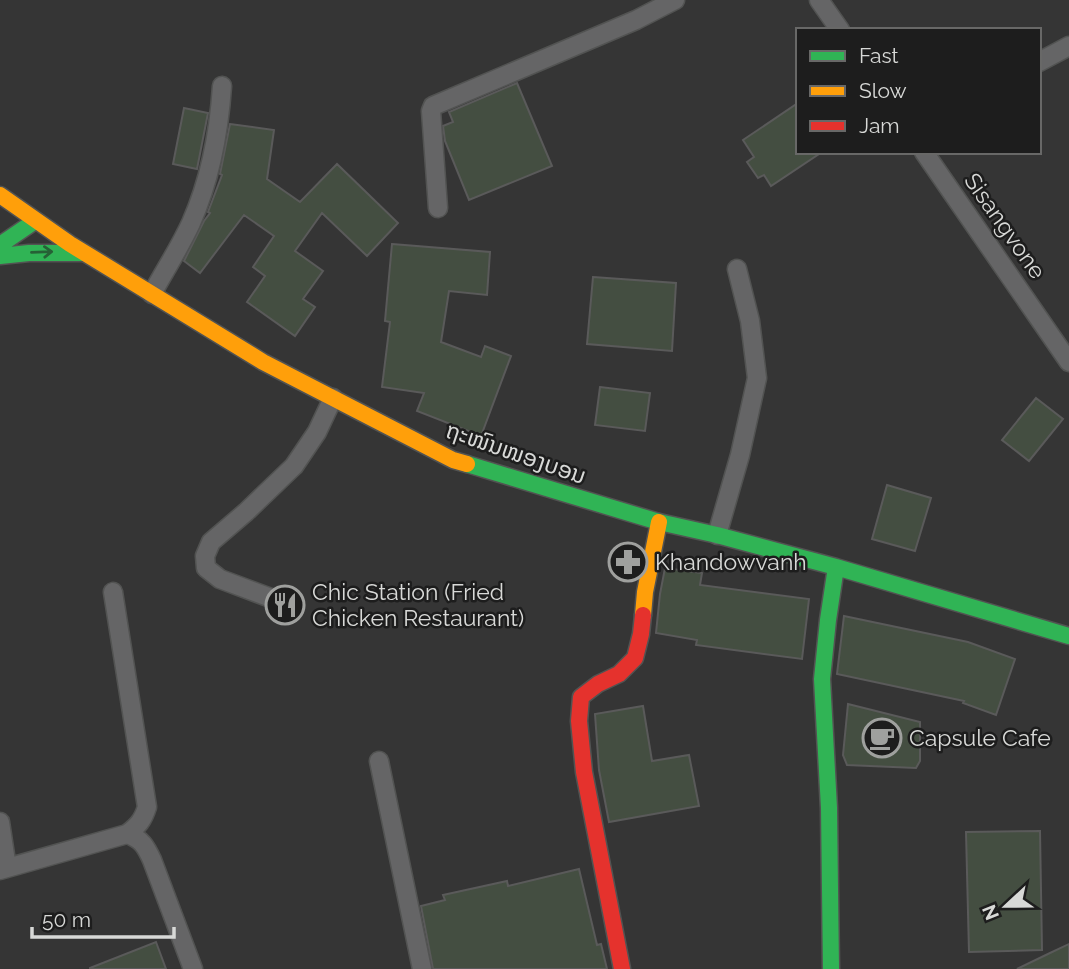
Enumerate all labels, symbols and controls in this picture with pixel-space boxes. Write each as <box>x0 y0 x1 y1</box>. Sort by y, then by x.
legend <box>796 28 1041 154</box>
text: Fast <box>859 43 899 68</box>
text: Slow <box>859 78 907 103</box>
text: Jam <box>859 113 900 138</box>
street label: Sisangvone <box>959 168 1052 284</box>
one-way arrow <box>30 246 53 259</box>
street label: ຖະໜົນໜອງບອນ <box>442 416 590 489</box>
pharmacy icon: Khandowvanh <box>607 541 649 583</box>
place label: Khandowvanh <box>655 548 807 575</box>
place label: Chic Station (Fried Chicken Restaurant) <box>312 578 524 631</box>
restaurant icon: Chic Station (Fried Chicken Restaurant) <box>264 584 306 626</box>
cafe icon: Capsule Cafe <box>861 717 903 759</box>
place label: Capsule Cafe <box>909 724 1051 751</box>
north arrow <box>971 871 1041 941</box>
scale bar <box>32 895 173 939</box>
text: N <box>977 902 1003 923</box>
text: 50 m <box>42 907 91 932</box>

